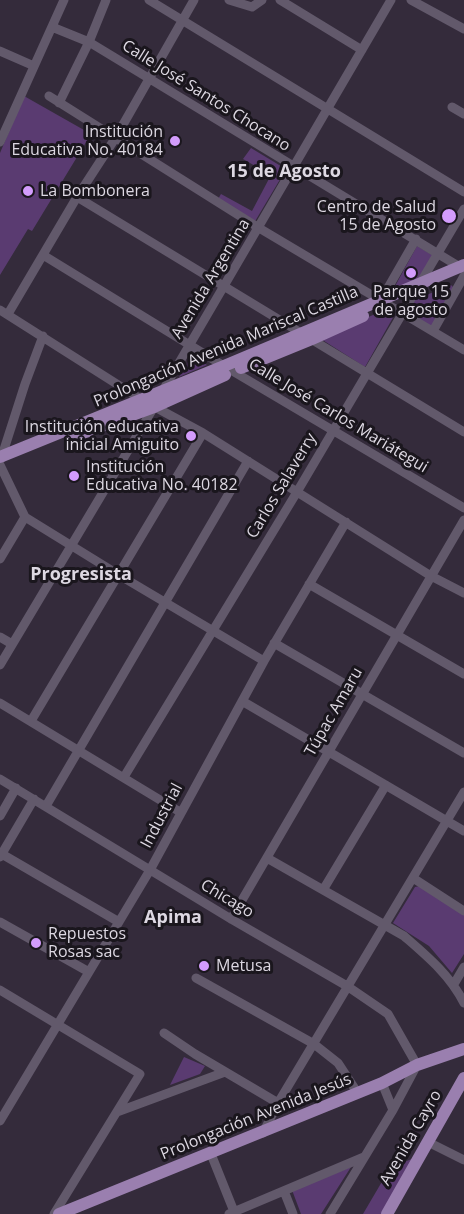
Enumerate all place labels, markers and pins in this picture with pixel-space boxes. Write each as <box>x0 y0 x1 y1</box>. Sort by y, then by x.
place label: Institución Educativa No. 40184 <box>11 122 163 160</box>
marker: Institución Educativa No. 40184 <box>168 134 182 148</box>
place label: La Bombonera <box>40 181 150 201</box>
marker: La Bombonera <box>21 184 35 198</box>
place label: Centro de Salud 15 de Agosto <box>317 197 436 235</box>
marker: Centro de Salud 15 de Agosto <box>440 207 458 225</box>
marker: Parque 15 de agosto <box>404 266 418 280</box>
place label: Parque 15 de agosto <box>373 282 449 320</box>
place label: Institución educativa inicial Amiguito <box>25 417 179 455</box>
marker: Institución educativa inicial Amiguito <box>184 429 198 443</box>
place label: Institución Educativa No. 40182 <box>86 457 238 495</box>
marker: Institución Educativa No. 40182 <box>67 469 81 483</box>
place label: Repuestos Rosas sac <box>48 924 126 962</box>
marker: Repuestos Rosas sac <box>29 936 43 950</box>
place label: Metusa <box>216 956 271 976</box>
marker: Metusa <box>197 959 211 973</box>

